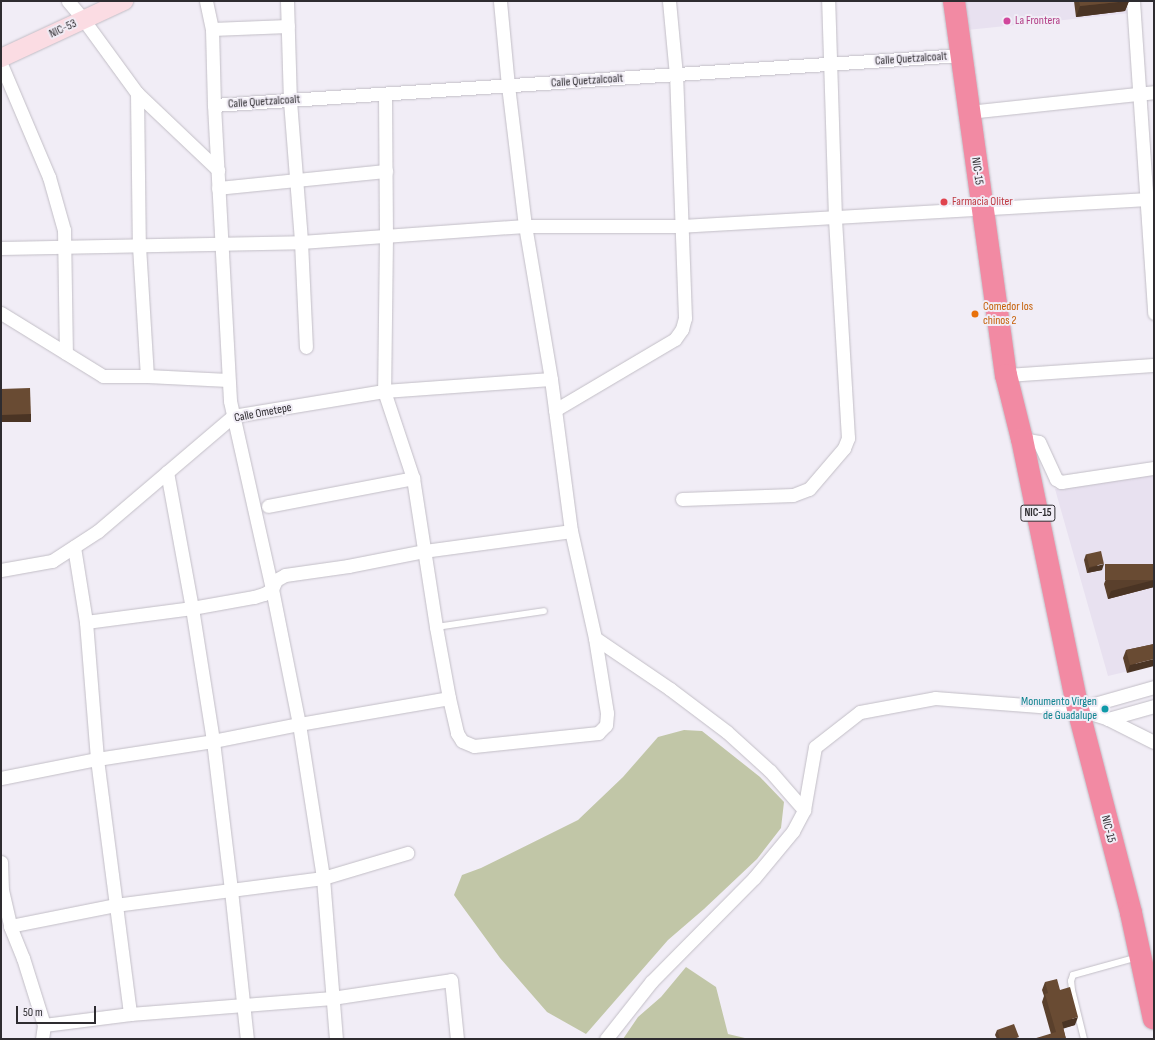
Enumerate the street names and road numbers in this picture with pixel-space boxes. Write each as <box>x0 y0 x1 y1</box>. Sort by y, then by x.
street label: NIC-53 <box>47 16 79 42</box>
street label: Calle Quetzalcoalt <box>874 49 948 69</box>
street label: Calle Quetzalcoalt <box>550 71 624 91</box>
street label: Calle Quetzalcoalt <box>227 92 301 112</box>
street label: NIC-15 <box>968 156 986 186</box>
street label: Calle Ometepe <box>233 400 293 426</box>
road number: NIC-15 <box>1020 504 1056 522</box>
street label: NIC-15 <box>1098 814 1118 844</box>

